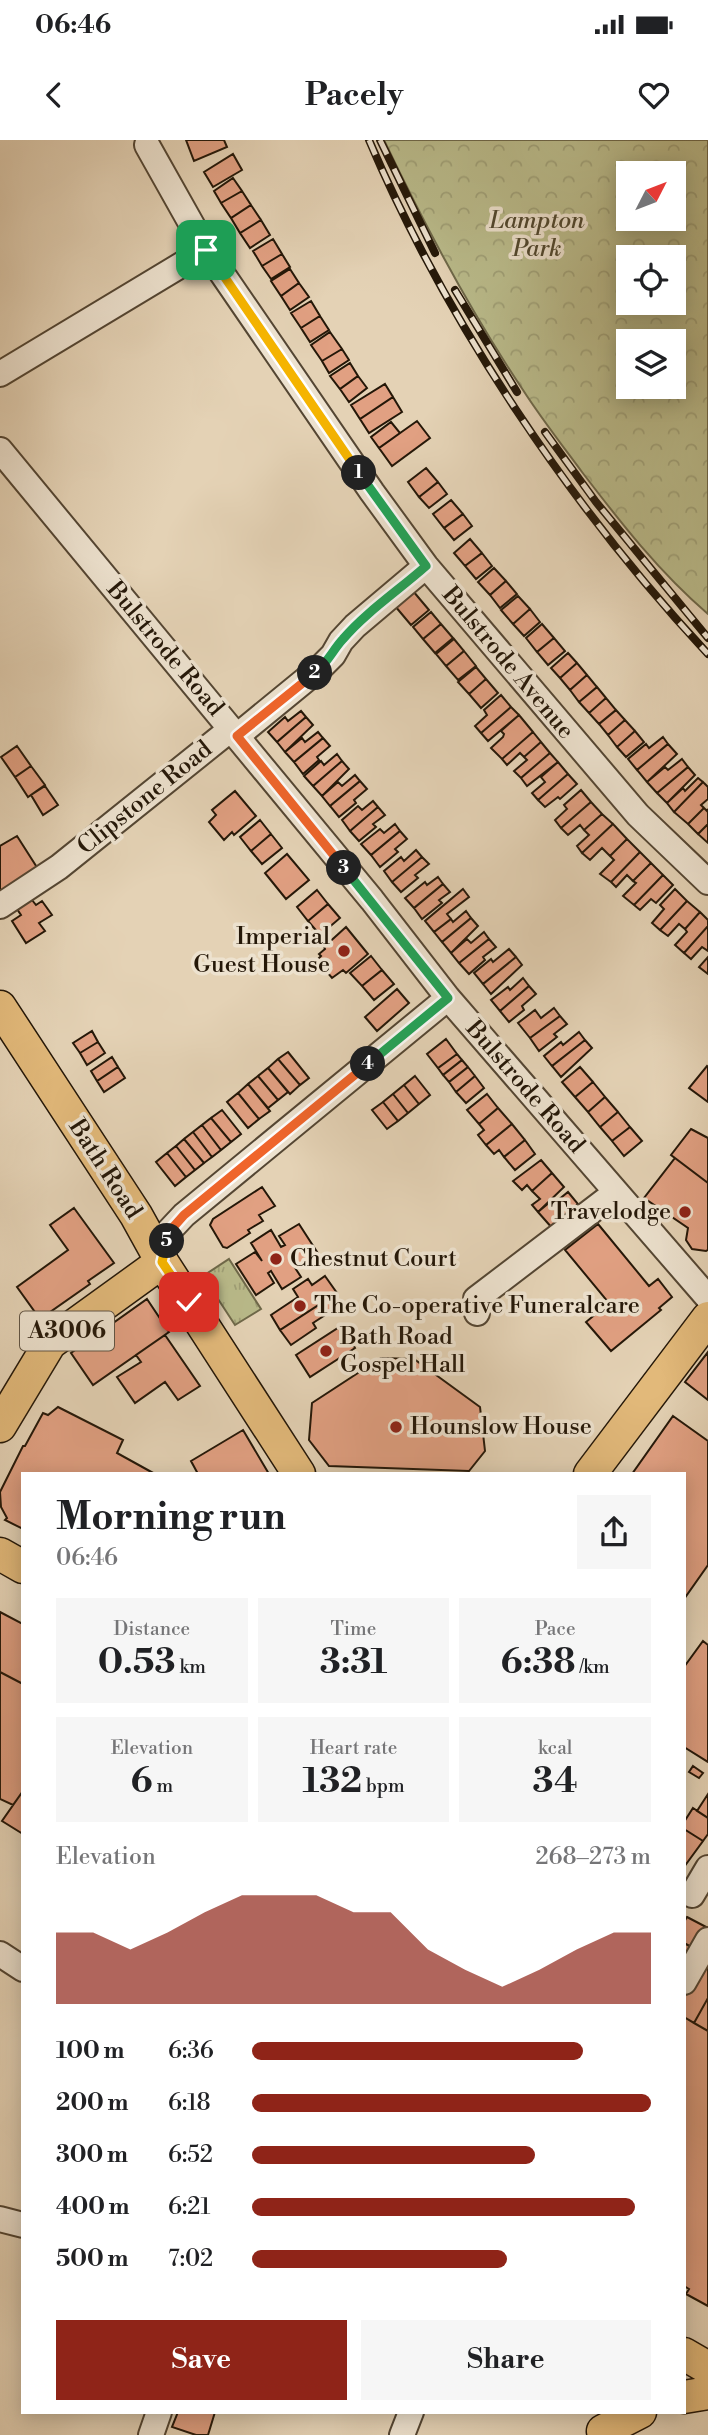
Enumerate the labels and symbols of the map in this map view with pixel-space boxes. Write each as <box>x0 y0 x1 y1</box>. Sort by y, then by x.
north arrow <box>616 161 686 231</box>
park label: Lampton Park <box>489 206 585 264</box>
pin <box>176 220 236 280</box>
pin: 1 <box>342 456 376 490</box>
street label: Bulstrode Road <box>99 575 230 723</box>
street label: Bulstrode Avenue <box>435 580 581 746</box>
pin: 2 <box>298 656 332 690</box>
street label: Clipstone Road <box>72 734 219 862</box>
pin: 3 <box>326 850 362 886</box>
place label: Imperial Guest House <box>193 922 330 980</box>
marker: Imperial Guest House <box>336 943 352 959</box>
street label: Bulstrode Road <box>458 1013 591 1160</box>
pin: 4 <box>350 1046 386 1082</box>
street label: Bath Road <box>61 1113 148 1225</box>
place label: Travelodge <box>551 1197 671 1227</box>
marker: Travelodge <box>677 1204 693 1220</box>
pin: 5 <box>150 1224 184 1258</box>
place label: Chestnut Court <box>290 1244 457 1274</box>
marker: Chestnut Court <box>268 1251 284 1267</box>
pin <box>159 1272 219 1332</box>
place label: The Co-operative Funeralcare <box>314 1291 640 1321</box>
marker: The Co-operative Funeralcare <box>292 1298 308 1314</box>
road number: A3006 <box>20 1312 114 1350</box>
place label: Bath Road Gospel Hall <box>339 1322 465 1380</box>
marker: Bath Road Gospel Hall <box>318 1343 334 1359</box>
place label: Hounslow House <box>410 1412 592 1442</box>
marker: Hounslow House <box>388 1419 404 1435</box>

